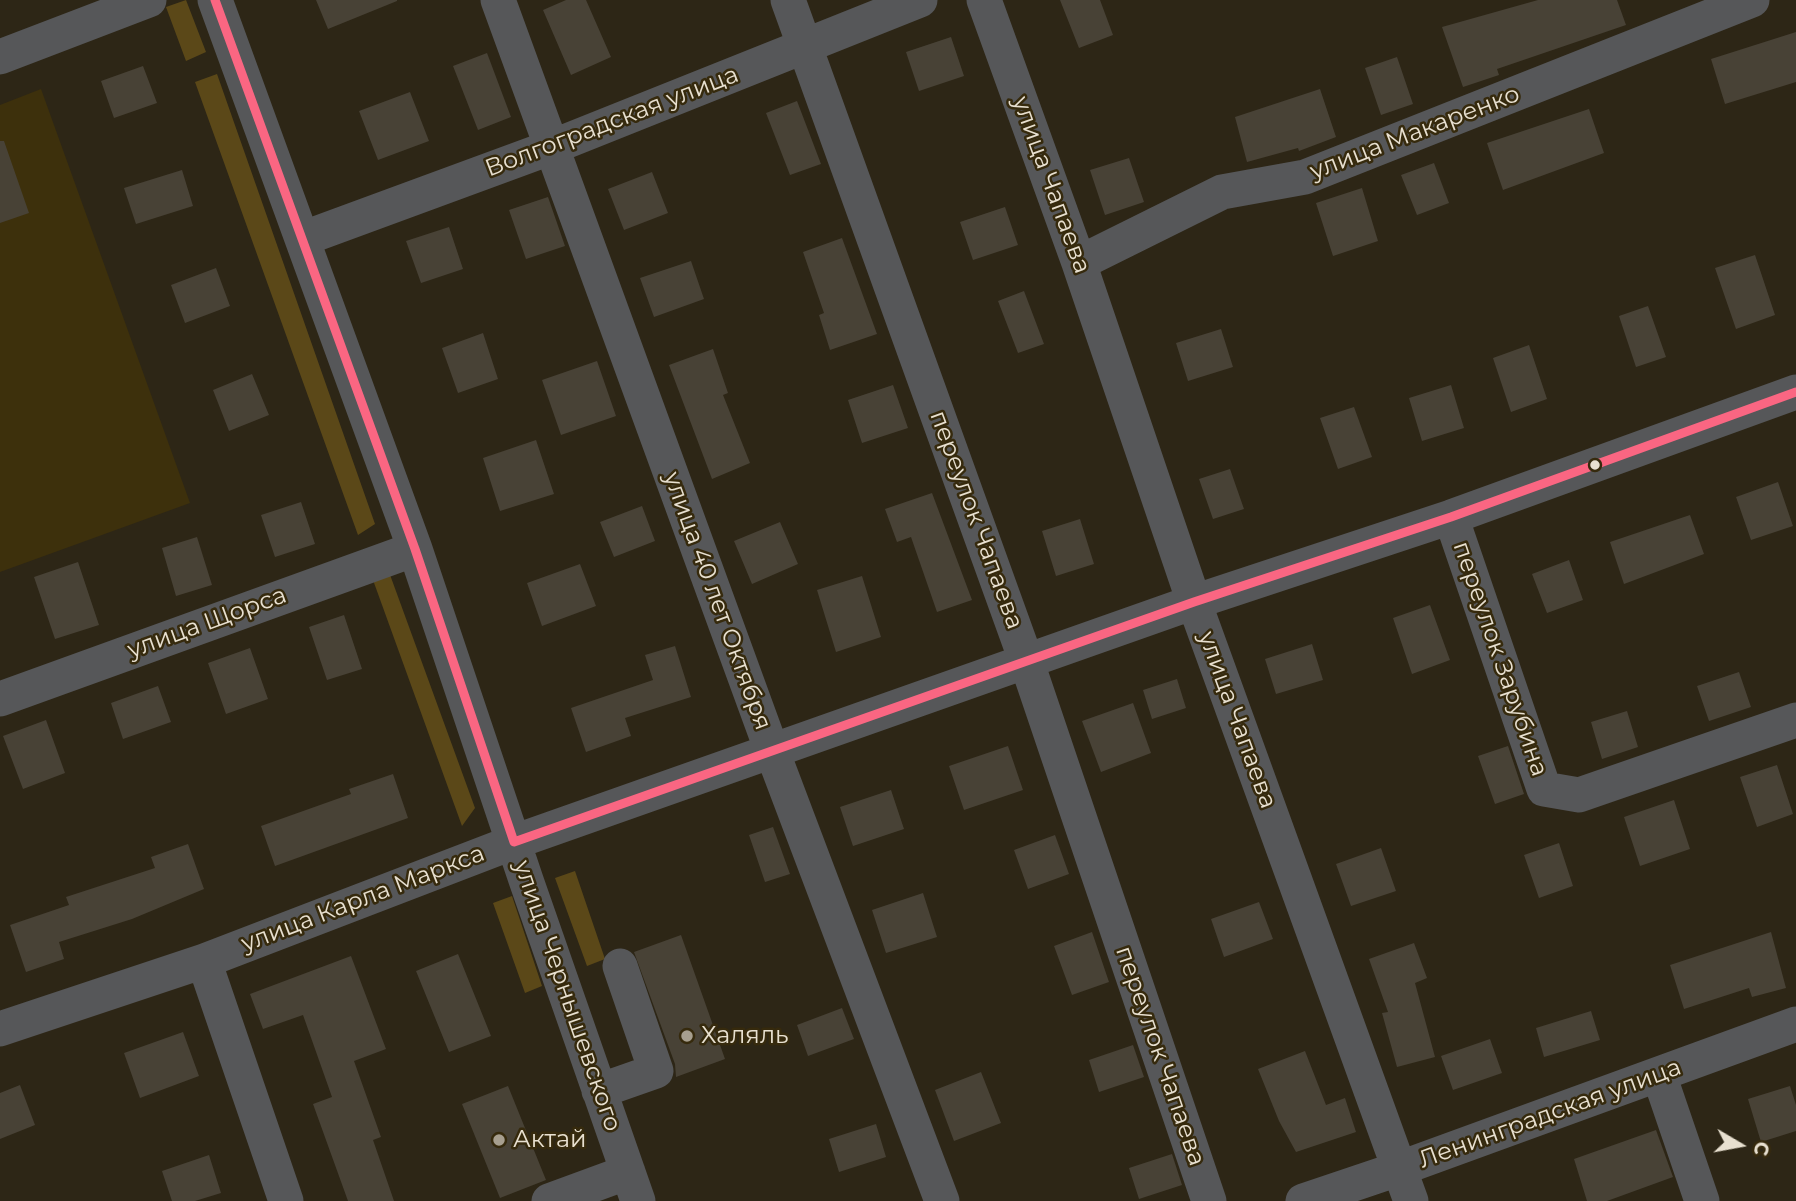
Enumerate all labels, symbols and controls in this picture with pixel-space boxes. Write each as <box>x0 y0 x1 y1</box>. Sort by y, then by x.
street label: Волгоградская улица <box>481 60 743 184</box>
street label: улица Макаренко <box>1306 80 1524 186</box>
street label: улица Чапаева <box>1006 93 1096 277</box>
street label: переулок Чапаева <box>923 407 1029 633</box>
unlabelled marker <box>1588 458 1602 472</box>
street label: улица 40 лет Октября <box>657 468 777 734</box>
street label: переулок Зарубина <box>1446 538 1554 780</box>
street label: улица Щорса <box>124 581 290 665</box>
street label: улица Чапаева <box>1192 628 1282 812</box>
street label: улица Карла Маркса <box>237 839 489 959</box>
street label: улица Чернышевского <box>507 857 627 1135</box>
street label: переулок Чапаева <box>1109 942 1211 1170</box>
place label: Халяль <box>701 1022 789 1050</box>
marker: Халяль <box>679 1028 695 1044</box>
street label: Ленинградская улица <box>1415 1053 1685 1175</box>
north arrow <box>1705 1110 1775 1180</box>
place label: Актай <box>513 1126 586 1154</box>
marker: Актай <box>491 1132 507 1148</box>
text: С <box>1749 1140 1774 1158</box>

